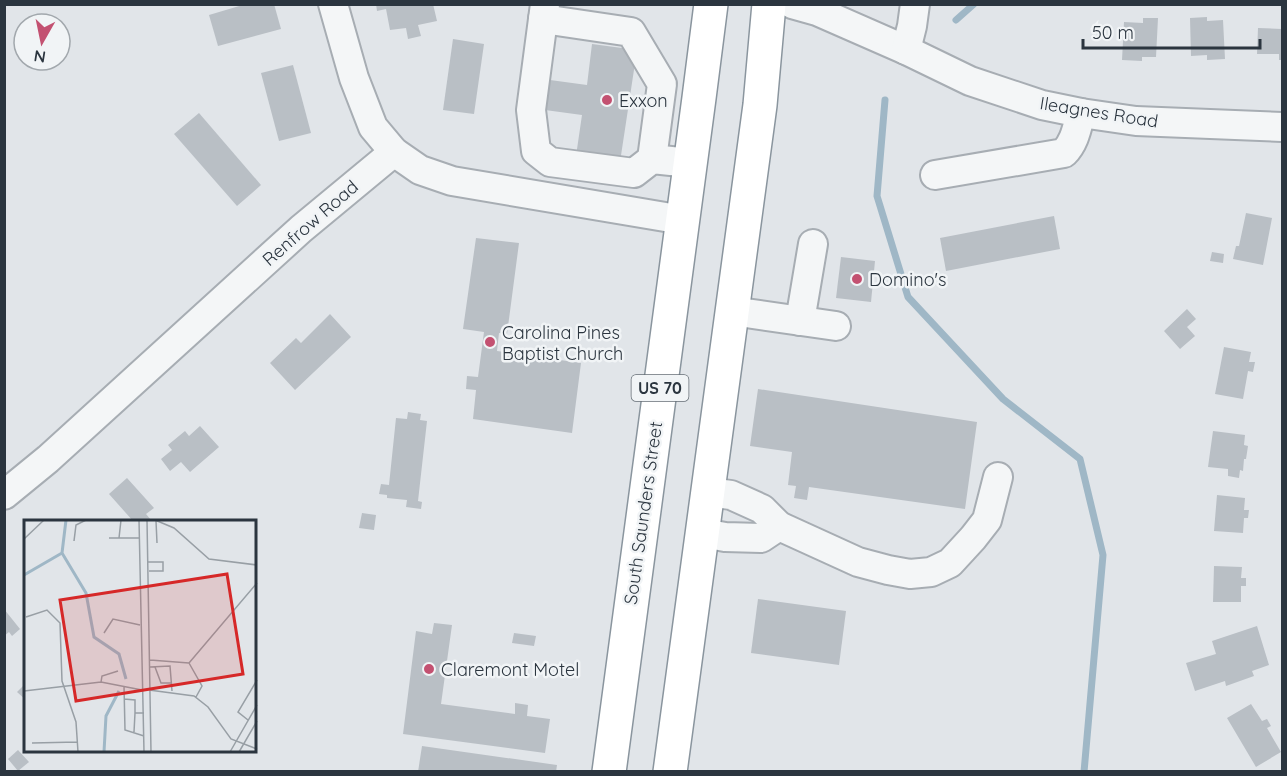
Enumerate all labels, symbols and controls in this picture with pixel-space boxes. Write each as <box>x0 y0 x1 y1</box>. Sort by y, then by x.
north arrow <box>12 12 72 72</box>
scale bar <box>1083 12 1260 50</box>
text: 50 m <box>1092 21 1134 44</box>
text: N <box>32 46 47 68</box>
place label: Exxon <box>619 89 668 112</box>
street label: Ileagnes Road <box>1038 91 1160 133</box>
marker: Exxon <box>600 93 614 107</box>
street label: Renfrow Road <box>257 175 363 271</box>
place label: Domino's <box>869 268 946 291</box>
marker: Domino's <box>850 272 864 286</box>
place label: Carolina Pines Baptist Church <box>502 321 623 365</box>
marker: Carolina Pines Baptist Church <box>483 335 497 349</box>
road number: US 70 <box>632 375 688 401</box>
street label: South Saunders Street <box>619 420 667 606</box>
inset map <box>24 520 256 752</box>
place label: Claremont Motel <box>441 658 579 681</box>
marker: Claremont Motel <box>422 662 436 676</box>

